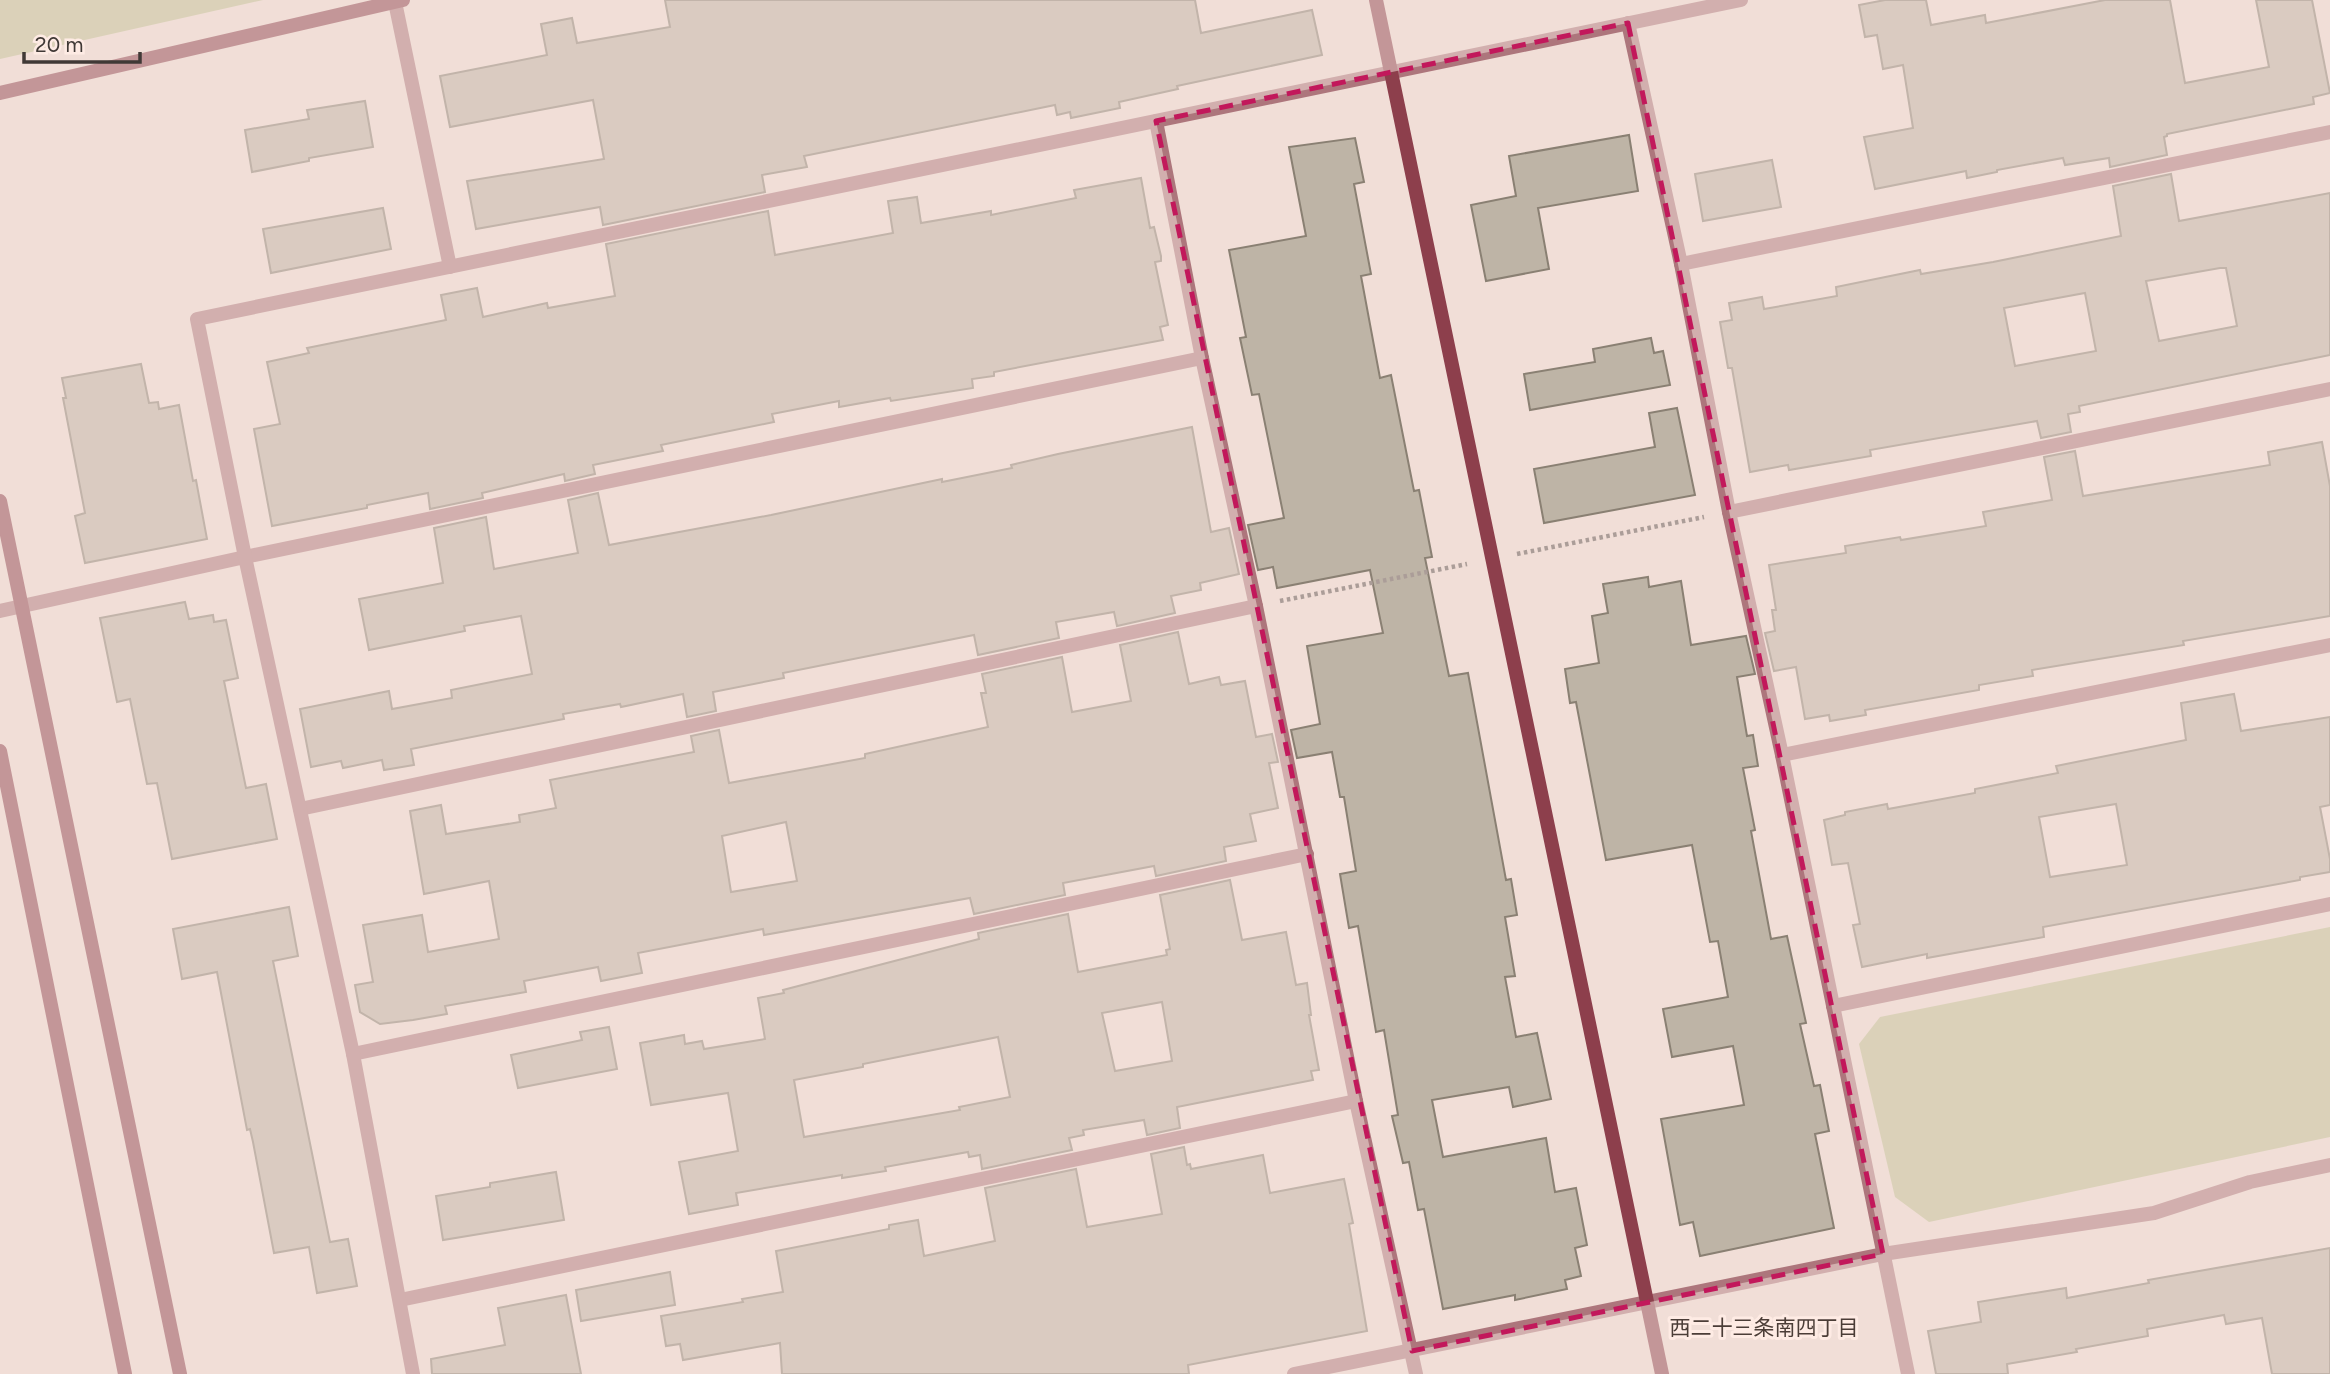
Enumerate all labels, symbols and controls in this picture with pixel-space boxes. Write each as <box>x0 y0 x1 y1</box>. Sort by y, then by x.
scale bar <box>24 21 140 65</box>
text: 20 m <box>35 32 83 57</box>
district label: 西二十三条南四丁目 <box>1670 1315 1859 1340</box>

